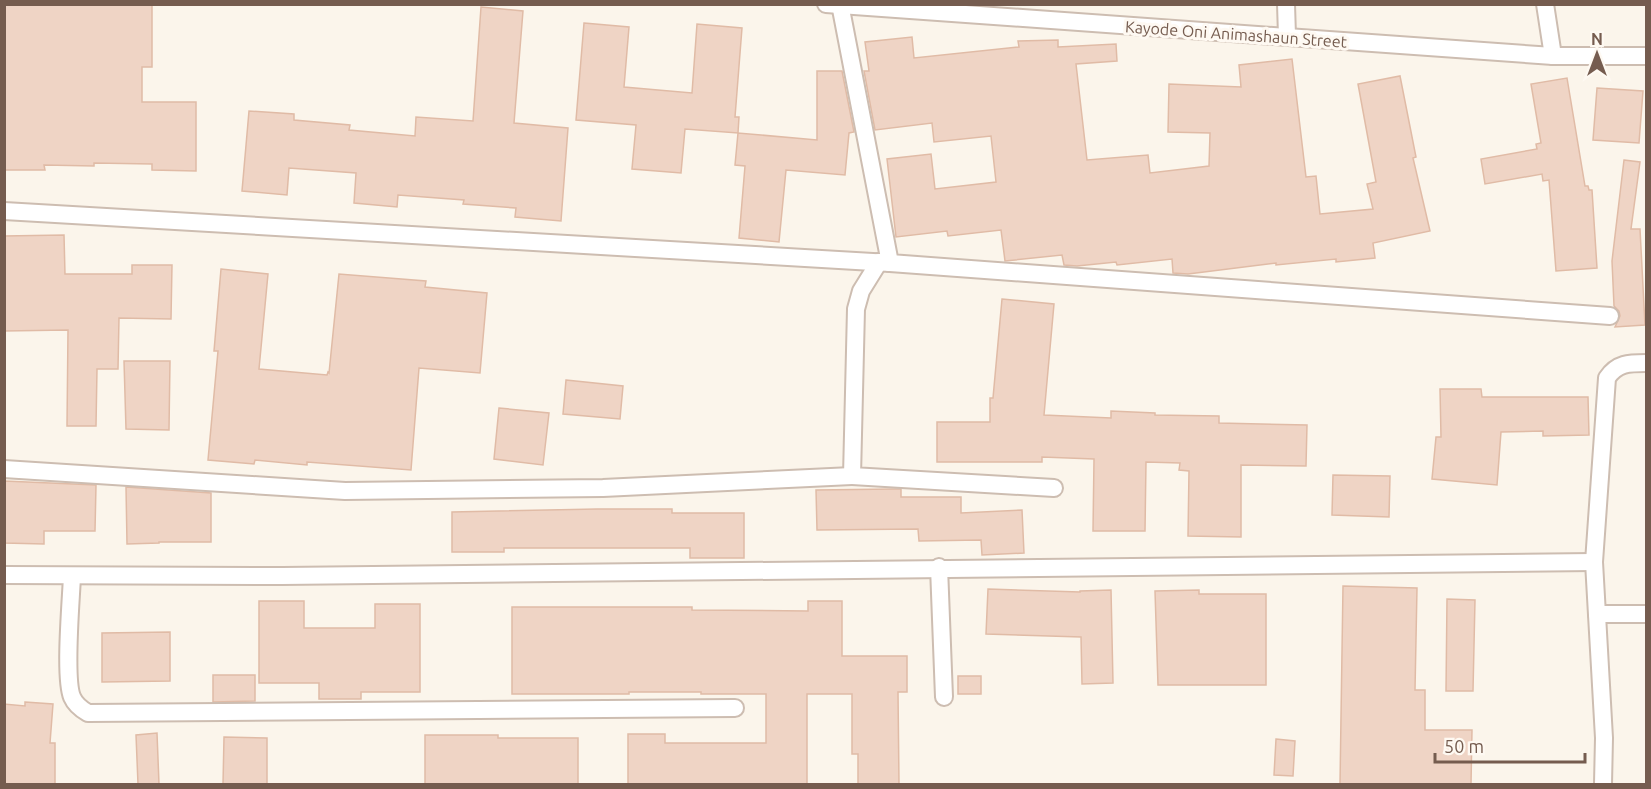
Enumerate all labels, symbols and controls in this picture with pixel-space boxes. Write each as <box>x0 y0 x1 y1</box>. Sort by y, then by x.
street label: Kayode Oni Animashaun Street <box>1124 17 1348 51</box>
north arrow <box>1567 24 1627 84</box>
text: N <box>1591 30 1603 48</box>
scale bar <box>1435 726 1585 764</box>
text: 50 m <box>1444 736 1484 756</box>

